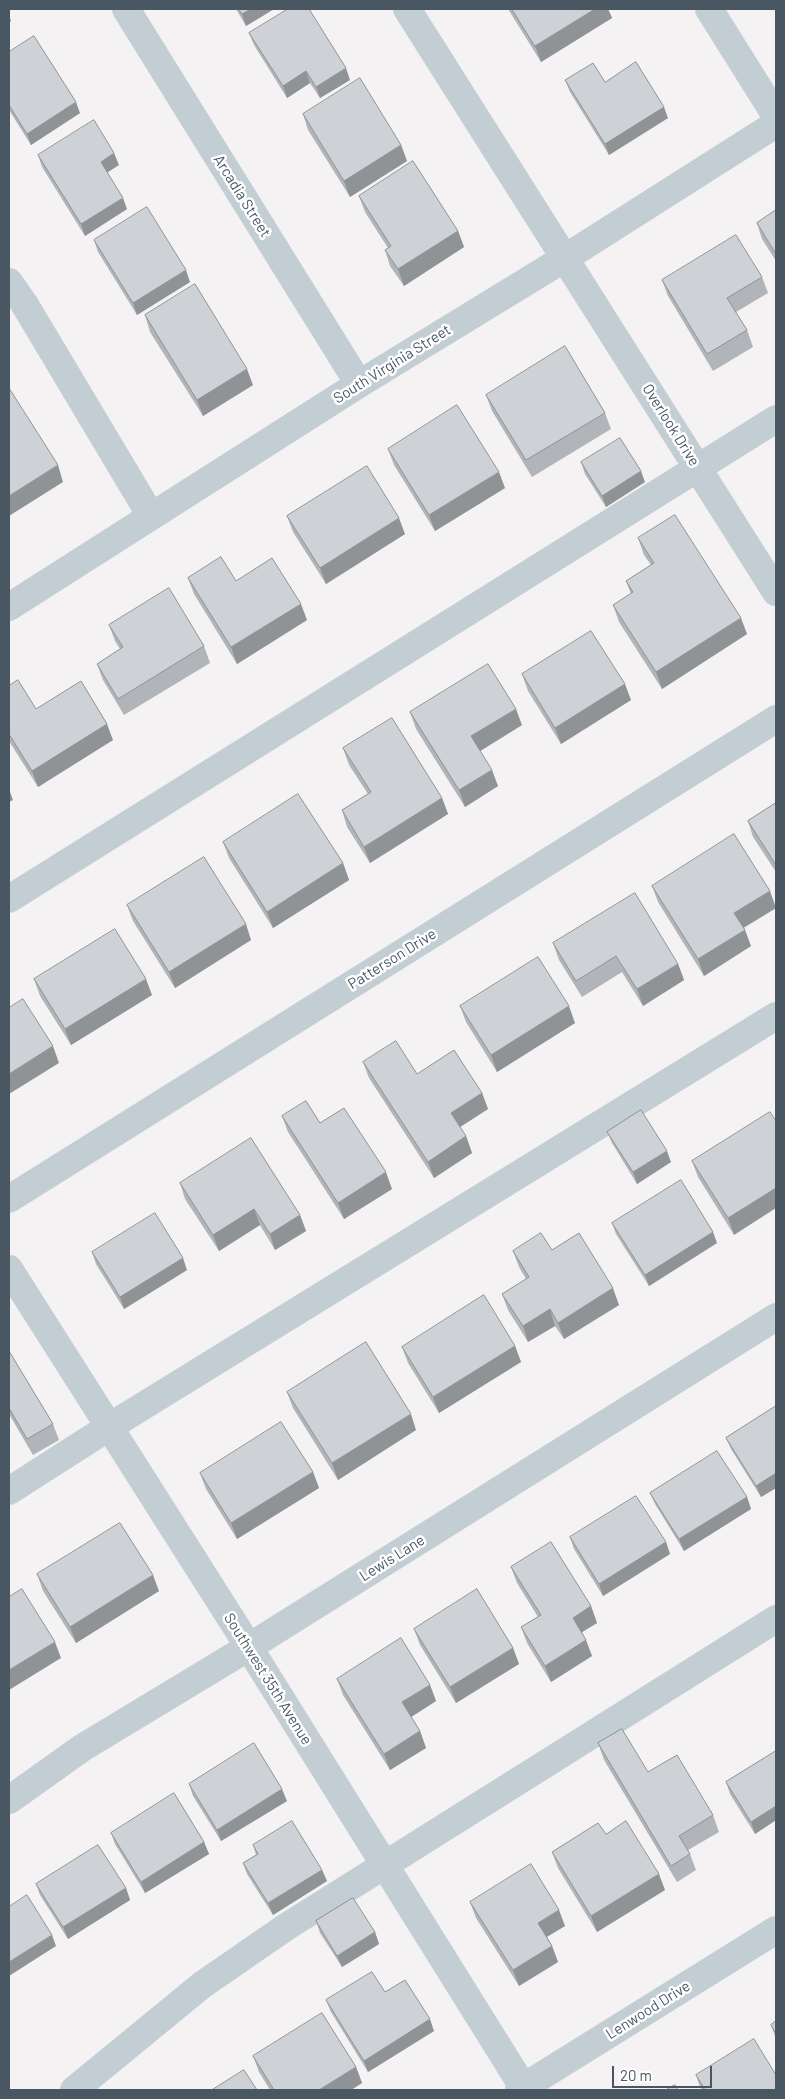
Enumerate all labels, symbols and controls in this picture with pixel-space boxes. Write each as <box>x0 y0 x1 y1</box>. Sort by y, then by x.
street label: Arcadia Street <box>210 152 274 240</box>
street label: South Virginia Street <box>330 321 454 407</box>
street label: Overlook Drive <box>639 381 703 469</box>
street label: Patterson Drive <box>345 925 439 993</box>
street label: Lewis Lane <box>356 1531 428 1585</box>
street label: Southwest 35th Avenue <box>220 1610 316 1748</box>
street label: Lenwood Drive <box>603 1977 693 2043</box>
scale bar <box>615 2056 715 2088</box>
text: 20 m <box>620 2066 652 2084</box>

